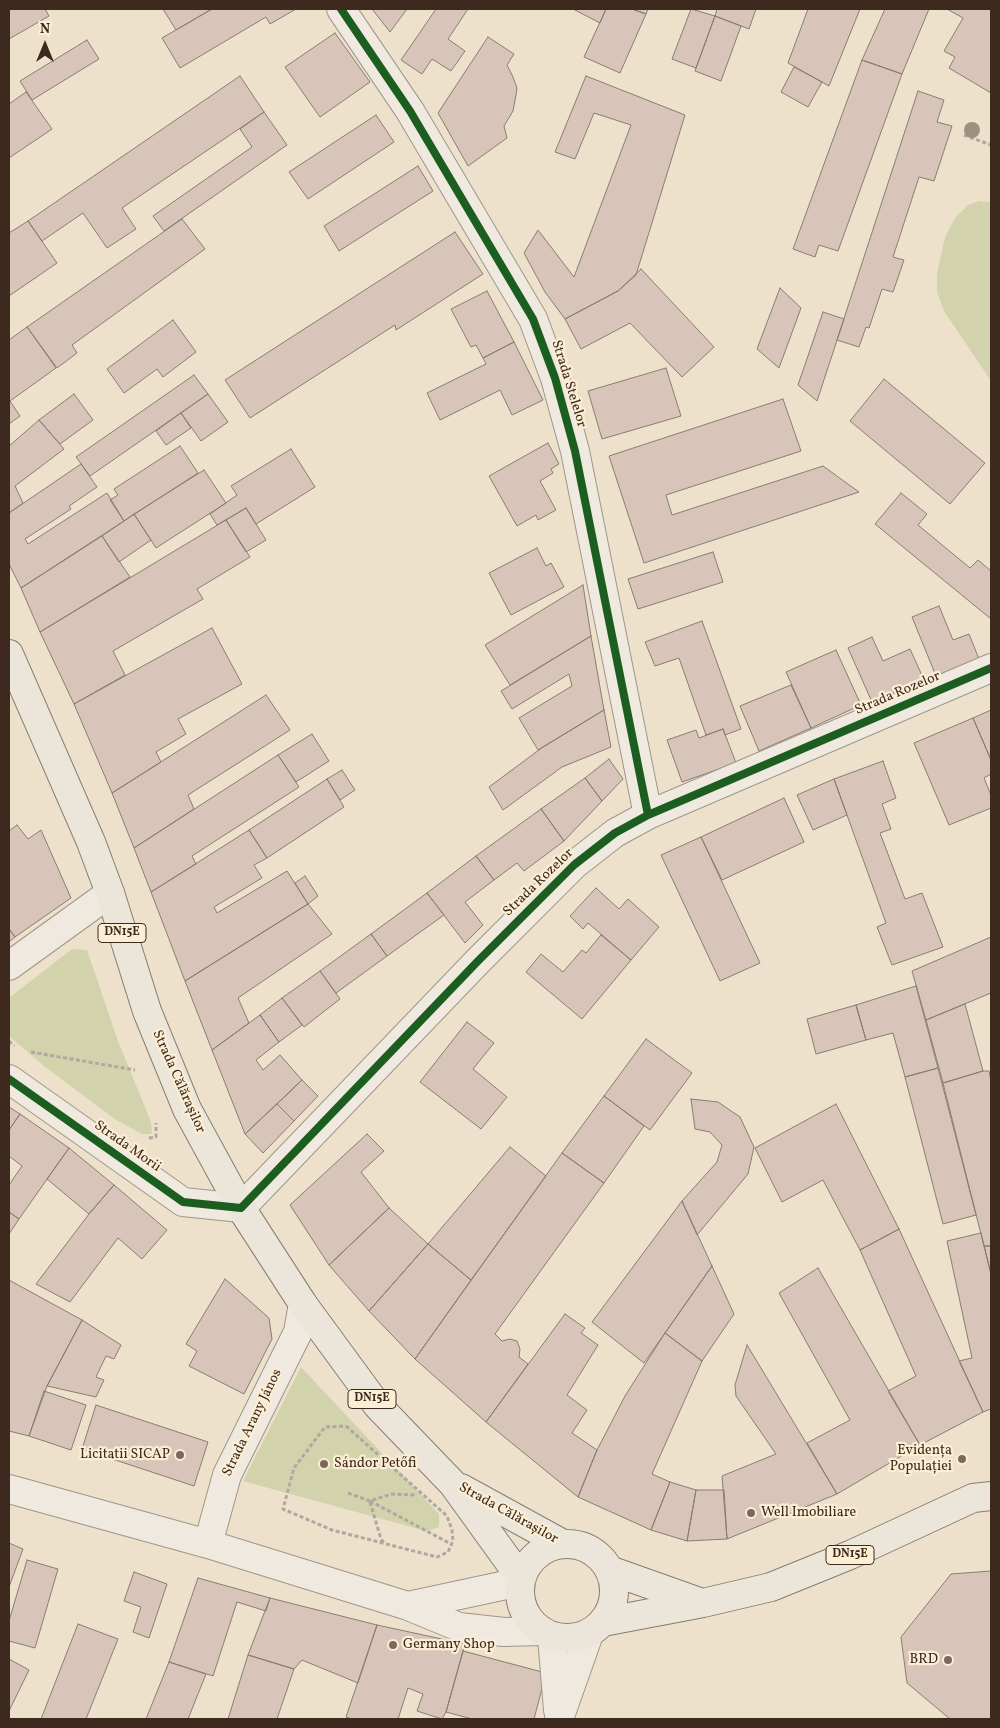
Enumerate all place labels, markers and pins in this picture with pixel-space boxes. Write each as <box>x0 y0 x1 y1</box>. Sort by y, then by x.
place label: Evidența Populației <box>890 1443 952 1475</box>
place label: Licitatii SICAP <box>80 1447 170 1463</box>
marker: Licitatii SICAP <box>174 1449 186 1461</box>
marker: Evidența Populației <box>956 1453 968 1465</box>
place label: Sándor Petőfi <box>334 1456 417 1472</box>
marker: Sándor Petőfi <box>318 1458 330 1470</box>
place label: Well Imobiliare <box>761 1505 856 1521</box>
marker: Well Imobiliare <box>745 1507 757 1519</box>
place label: Germany Shop <box>403 1637 495 1653</box>
marker: Germany Shop <box>387 1639 399 1651</box>
place label: BRD <box>909 1652 938 1668</box>
marker: BRD <box>942 1654 954 1666</box>

